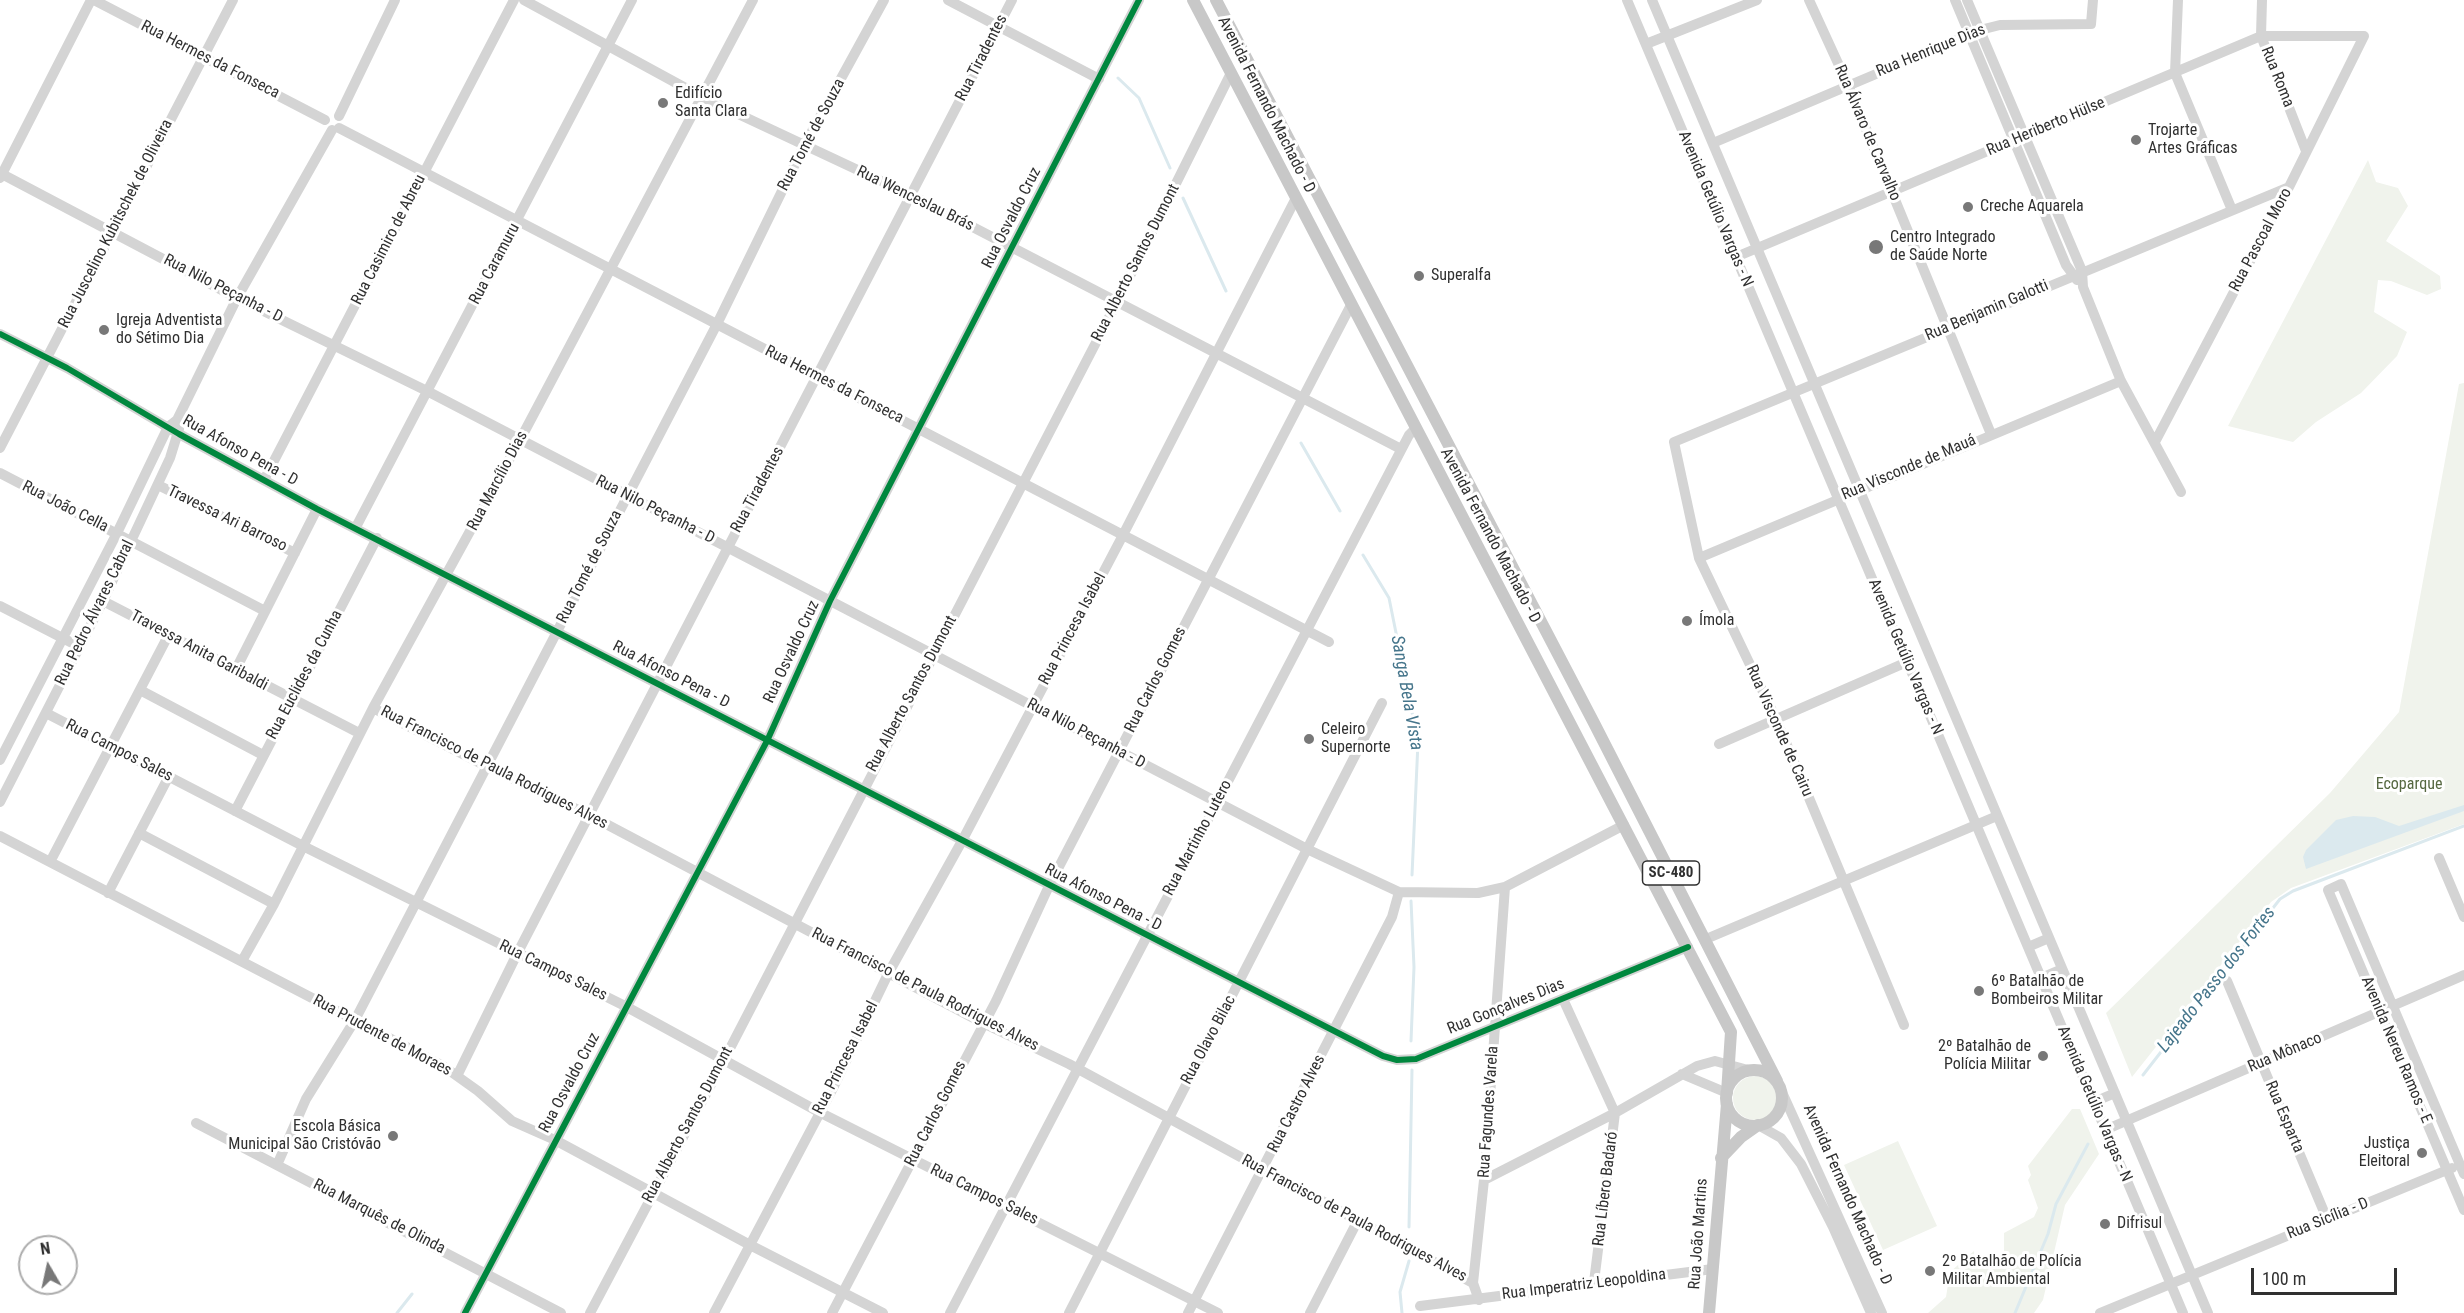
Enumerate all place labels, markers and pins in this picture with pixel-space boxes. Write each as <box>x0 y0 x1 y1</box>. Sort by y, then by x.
place label: Edifício Santa Clara <box>675 84 747 122</box>
marker: Edifício Santa Clara <box>656 96 670 110</box>
place label: Trojarte Artes Gráficas <box>2148 121 2238 159</box>
marker: Trojarte Artes Gráficas <box>2129 133 2143 147</box>
place label: Creche Aquarela <box>1980 197 2084 217</box>
marker: Creche Aquarela <box>1961 200 1975 214</box>
place label: Centro Integrado de Saúde Norte <box>1890 228 1996 266</box>
marker: Centro Integrado de Saúde Norte <box>1867 238 1885 256</box>
place label: Superalfa <box>1431 266 1491 286</box>
marker: Superalfa <box>1412 269 1426 283</box>
place label: Igreja Adventista do Sétimo Dia <box>116 311 222 349</box>
marker: Igreja Adventista do Sétimo Dia <box>97 323 111 337</box>
place label: Ímola <box>1699 611 1734 631</box>
marker: Ímola <box>1680 614 1694 628</box>
place label: Celeiro Supernorte <box>1321 720 1391 758</box>
marker: Celeiro Supernorte <box>1302 732 1316 746</box>
place label: 6º Batalhão de Bombeiros Militar <box>1991 972 2103 1010</box>
marker: 6º Batalhão de Bombeiros Militar <box>1972 984 1986 998</box>
place label: 2º Batalhão de Polícia Militar <box>1938 1037 2031 1075</box>
marker: 2º Batalhão de Polícia Militar <box>2036 1049 2050 1063</box>
place label: Escola Básica Municipal São Cristóvão <box>228 1117 381 1155</box>
marker: Escola Básica Municipal São Cristóvão <box>386 1129 400 1143</box>
place label: Justiça Eleitoral <box>2359 1134 2410 1172</box>
marker: Justiça Eleitoral <box>2415 1146 2429 1160</box>
place label: Difrisul <box>2117 1214 2162 1234</box>
marker: Difrisul <box>2098 1217 2112 1231</box>
place label: 2º Batalhão de Polícia Militar Ambiental <box>1942 1252 2082 1290</box>
marker: 2º Batalhão de Polícia Militar Ambiental <box>1923 1264 1937 1278</box>

